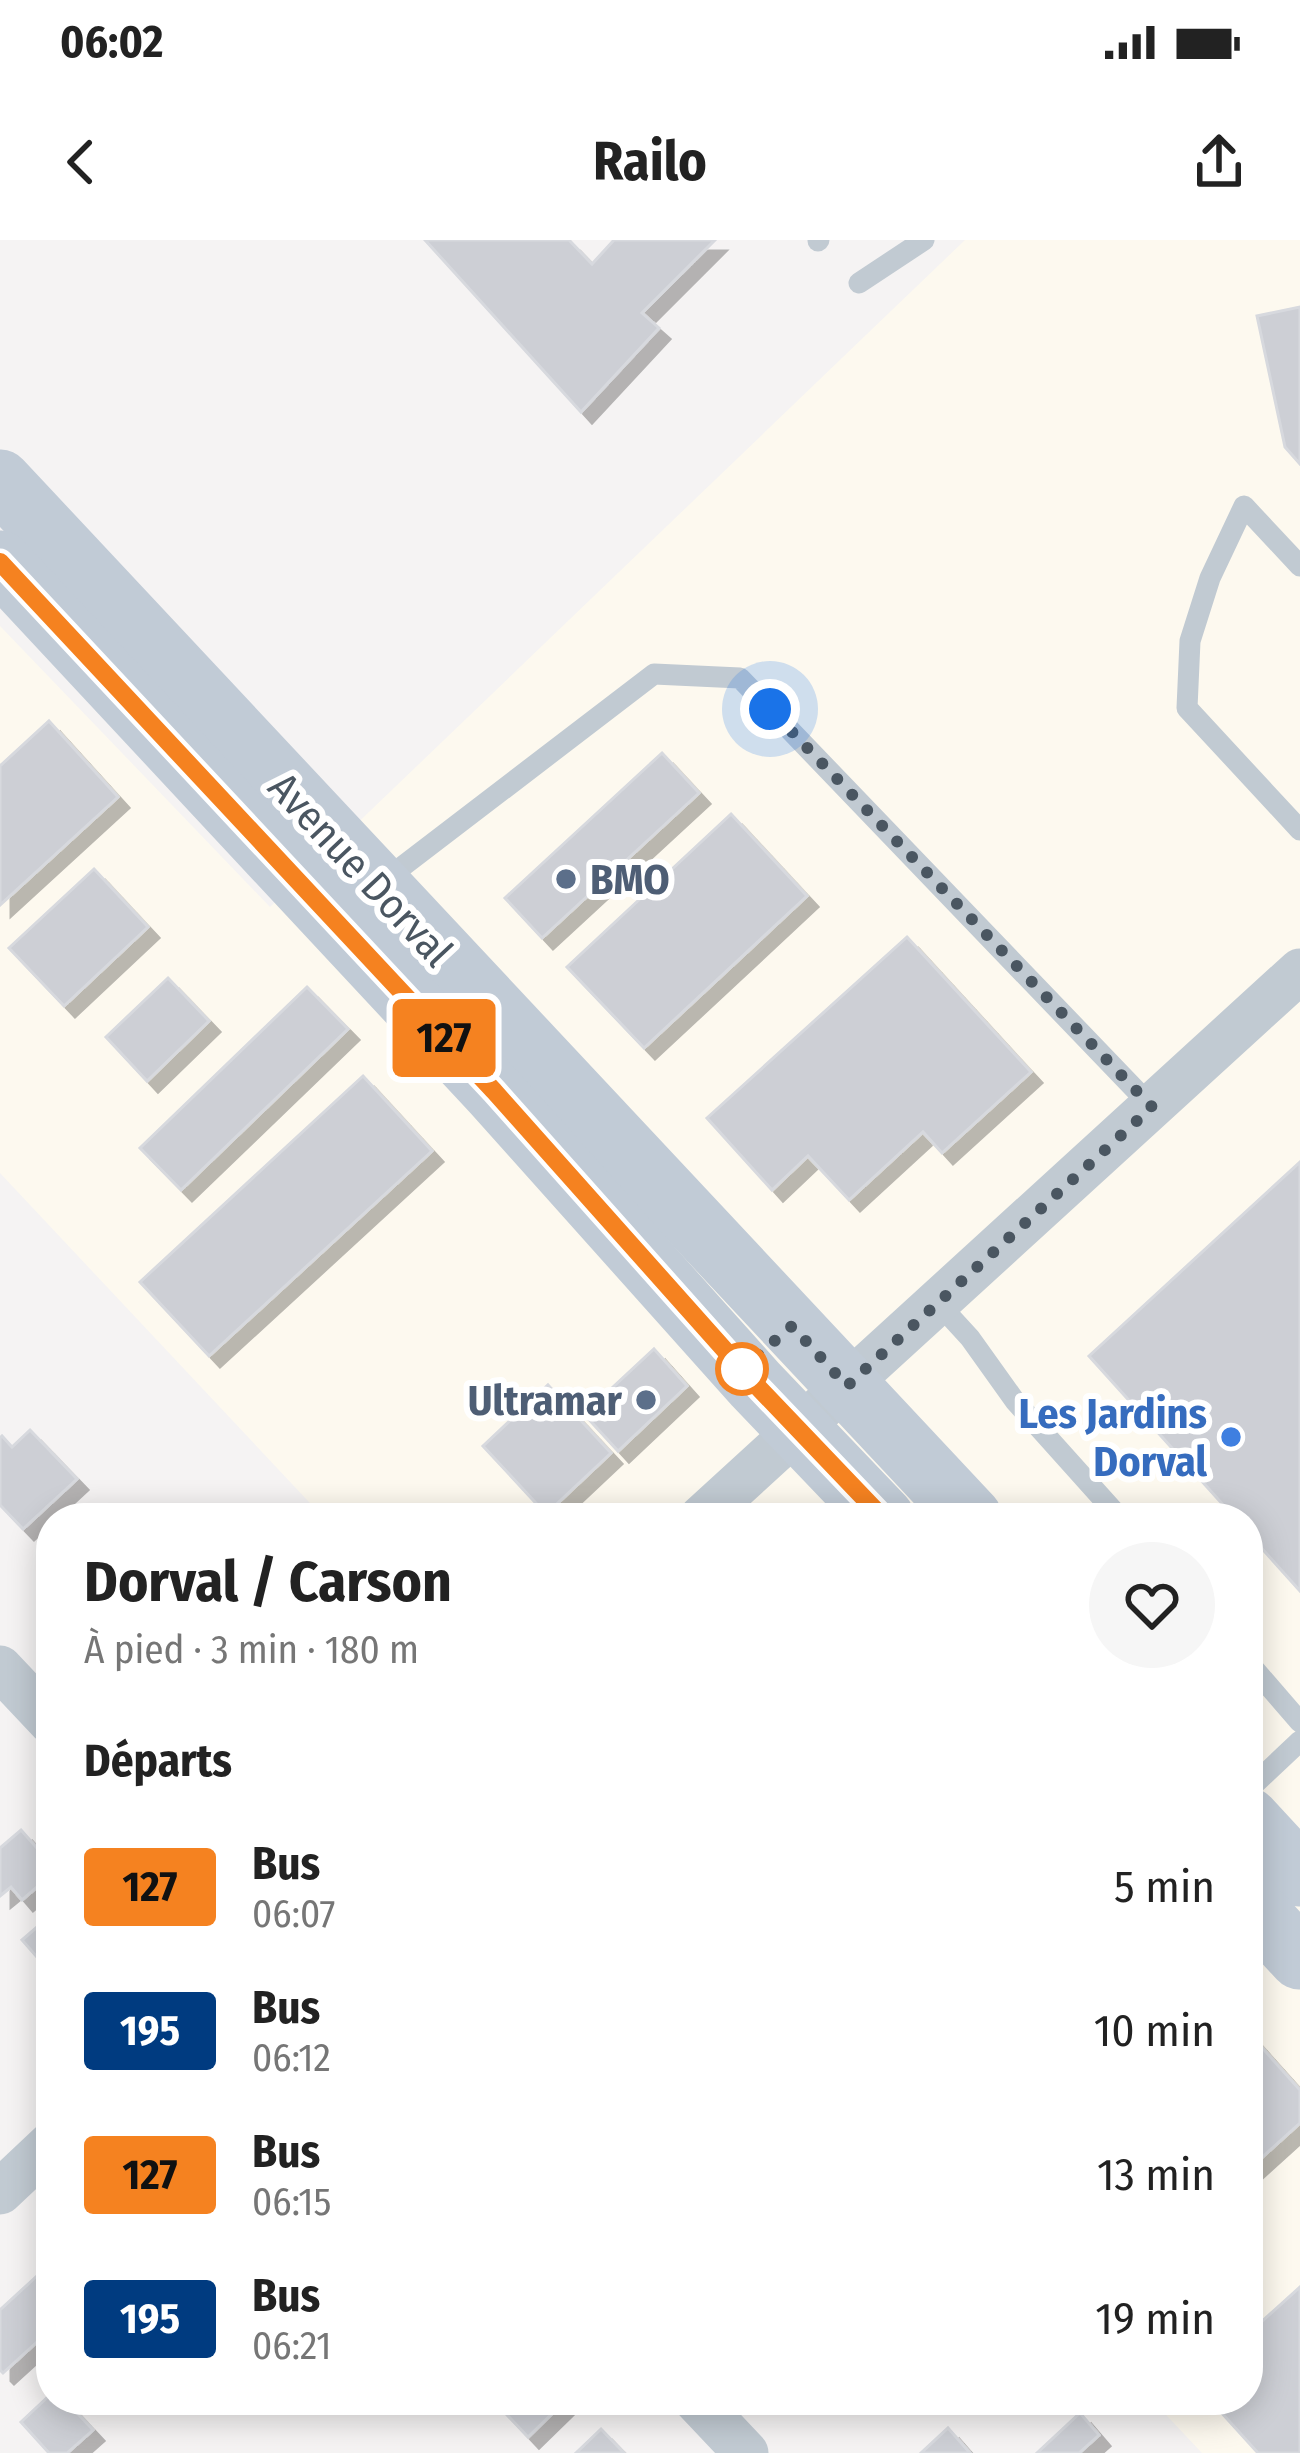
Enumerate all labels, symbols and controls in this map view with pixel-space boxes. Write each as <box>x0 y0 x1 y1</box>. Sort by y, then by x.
text: 06:02 <box>60 15 163 69</box>
icon: back <box>48 129 114 195</box>
icon: share <box>1186 129 1252 195</box>
text: Railo <box>593 130 707 194</box>
your location <box>740 679 800 739</box>
street label: Avenue Dorval <box>258 762 463 977</box>
place label: BMO <box>590 855 670 905</box>
marker: BMO <box>553 866 579 892</box>
line badge: 127 <box>375 999 513 1077</box>
text: 127 <box>417 1013 471 1063</box>
unlabelled marker <box>717 1344 767 1394</box>
place label: Ultramar <box>468 1376 623 1426</box>
marker: Ultramar <box>633 1387 659 1413</box>
place label: Les Jardins Dorval <box>1018 1389 1208 1487</box>
marker: Les Jardins Dorval <box>1218 1424 1244 1450</box>
button: heart <box>1089 1542 1215 1668</box>
text: Dorval / Carson <box>84 1548 452 1616</box>
text: À pied · 3 min · 180 m <box>84 1627 419 1673</box>
text: Départs <box>84 1734 232 1788</box>
text: Bus <box>252 1837 320 1891</box>
text: 5 min <box>1114 1860 1215 1914</box>
text: 127 <box>123 1862 177 1912</box>
text: 06:07 <box>252 1891 335 1937</box>
text: Bus <box>252 1981 320 2035</box>
text: 10 min <box>1094 2004 1215 2058</box>
text: 195 <box>120 2006 180 2056</box>
text: 06:12 <box>252 2035 331 2081</box>
text: Bus <box>252 2125 320 2179</box>
text: 13 min <box>1097 2148 1215 2202</box>
text: 127 <box>123 2150 177 2200</box>
text: 06:15 <box>252 2179 331 2225</box>
text: Bus <box>252 2269 320 2323</box>
text: 19 min <box>1095 2292 1215 2346</box>
text: 195 <box>120 2294 180 2344</box>
text: 06:21 <box>252 2323 331 2369</box>

